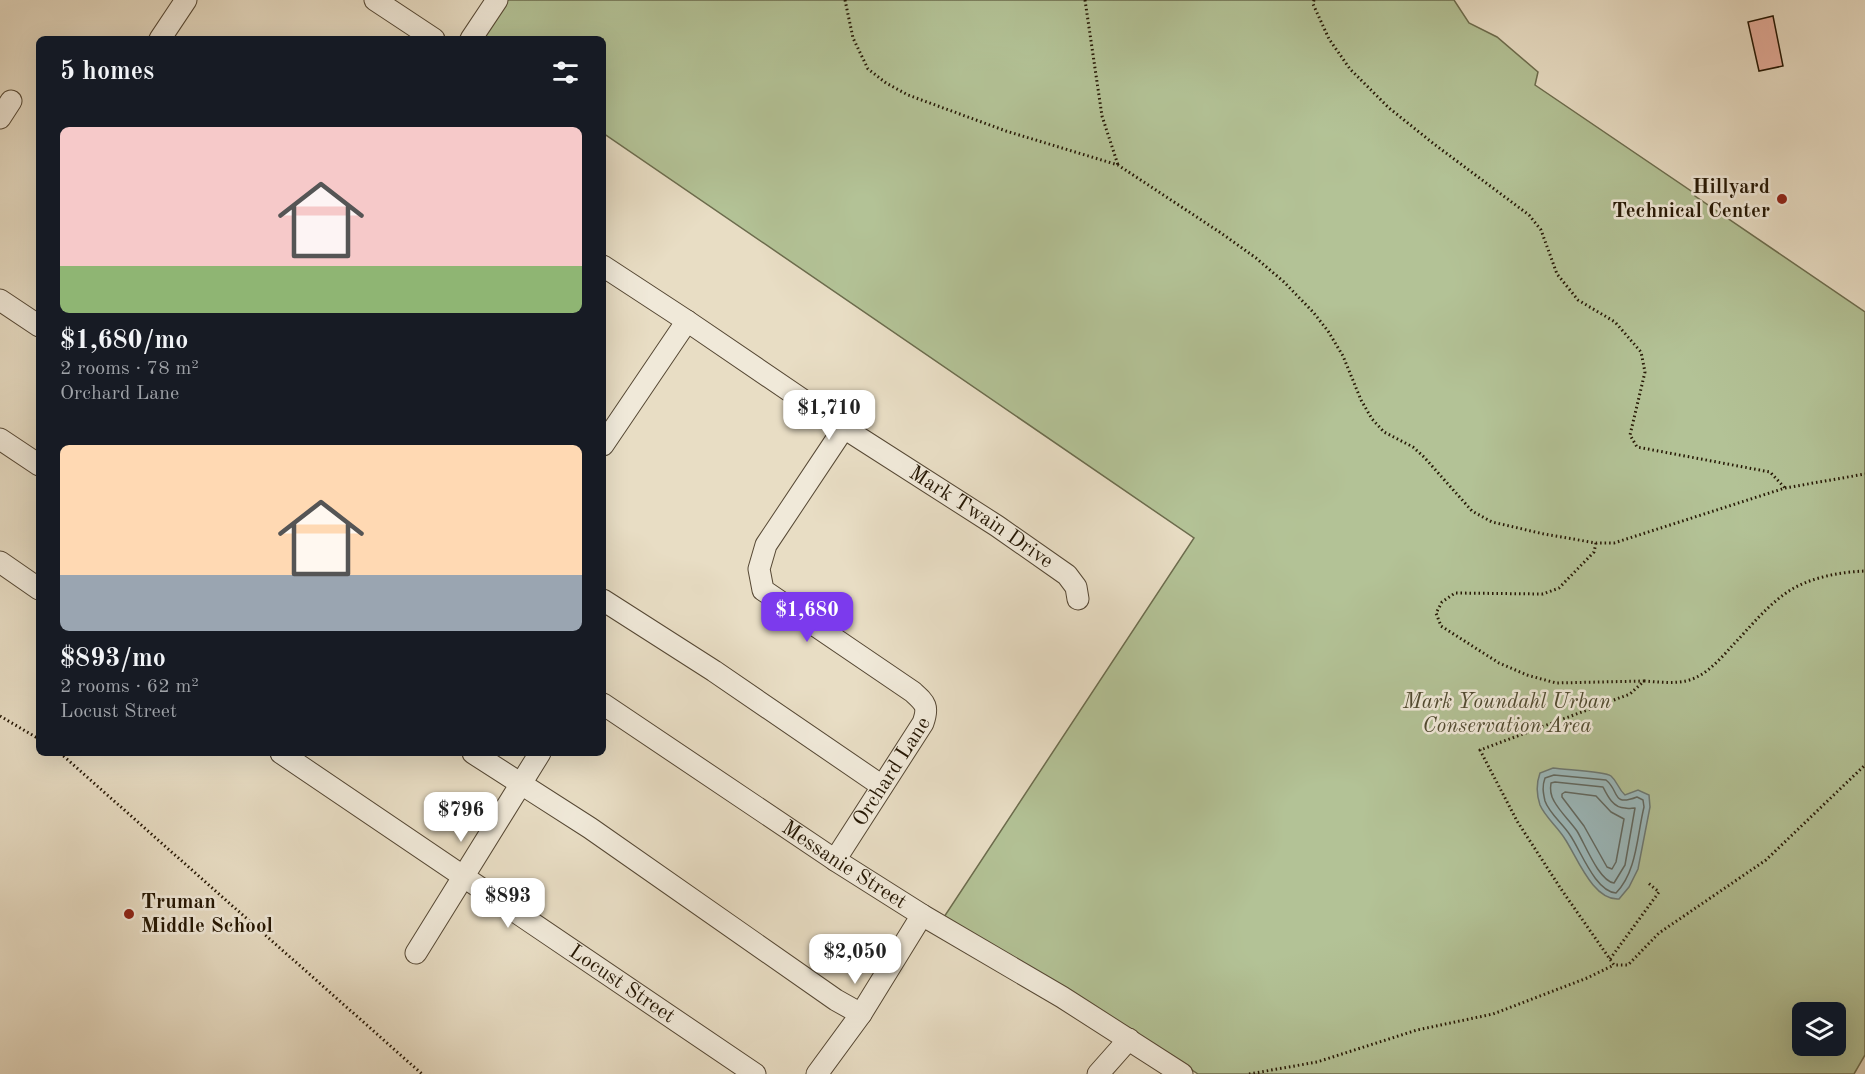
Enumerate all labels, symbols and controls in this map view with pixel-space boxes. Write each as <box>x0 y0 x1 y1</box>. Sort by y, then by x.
icon: filters <box>549 56 582 89</box>
text: 5 homes <box>60 59 154 85</box>
icon: home <box>267 166 375 274</box>
place label: Hillyard Technical Center <box>1612 177 1770 222</box>
marker: Hillyard Technical Center <box>1775 192 1789 206</box>
text: $1,680/mo <box>60 328 188 354</box>
text: 2 rooms · 78 m² <box>60 359 199 379</box>
text: Orchard Lane <box>60 384 179 404</box>
pin: $1,710 <box>780 390 878 441</box>
text: $1,710 <box>797 399 861 419</box>
street label: Mark Twain Drive <box>905 462 1057 572</box>
icon: home <box>267 484 375 592</box>
pin: $1,680 <box>758 592 856 643</box>
text: $1,680 <box>775 601 839 621</box>
text: $893/mo <box>60 646 166 672</box>
text: 2 rooms · 62 m² <box>60 677 199 697</box>
park label: Mark Youndahl Urban Conservation Area <box>1402 692 1611 737</box>
text: Locust Street <box>60 702 177 722</box>
street label: Orchard Lane <box>849 713 934 830</box>
pin: $796 <box>425 792 497 843</box>
text: $796 <box>438 801 484 821</box>
street label: Messanie Street <box>778 817 910 913</box>
pin: $893 <box>472 878 544 929</box>
text: $893 <box>485 887 531 907</box>
place label: Truman Middle School <box>141 892 273 937</box>
marker: Truman Middle School <box>122 907 136 921</box>
pin: $2,050 <box>806 934 904 985</box>
street label: Locust Street <box>565 941 679 1027</box>
text: $2,050 <box>823 943 887 963</box>
map controls <box>1792 1002 1846 1056</box>
button: layers <box>1792 1002 1846 1056</box>

